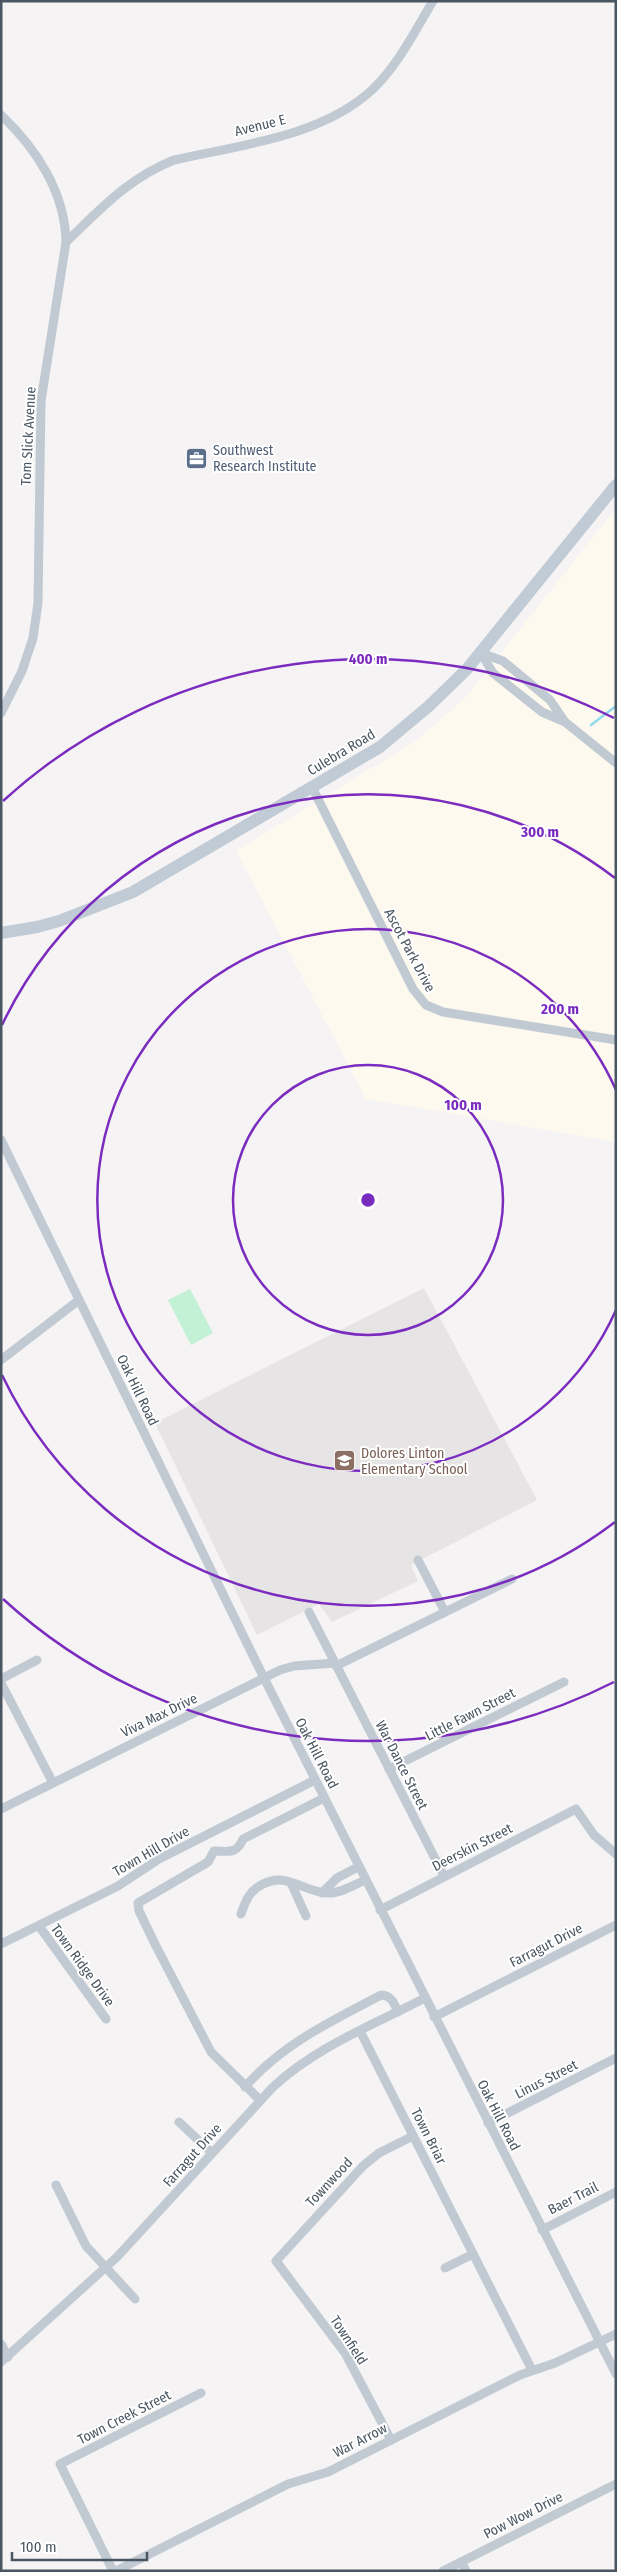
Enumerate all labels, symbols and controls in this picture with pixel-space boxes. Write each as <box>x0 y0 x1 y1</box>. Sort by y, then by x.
street label: Avenue E <box>233 111 288 140</box>
street label: Tom Slick Avenue <box>17 386 40 486</box>
place label: Southwest Research Institute <box>213 442 317 475</box>
office icon: Southwest Research Institute <box>185 446 209 470</box>
text: 400 m <box>349 650 387 668</box>
street label: Culebra Road <box>304 726 378 779</box>
text: 300 m <box>520 823 559 841</box>
street label: Ascot Park Drive <box>380 906 439 995</box>
text: 200 m <box>540 1000 579 1018</box>
text: 100 m <box>444 1096 482 1114</box>
centre of rings <box>359 1191 377 1209</box>
street label: Oak Hill Road <box>113 1352 162 1429</box>
place label: Dolores Linton Elementary School <box>361 1445 468 1478</box>
school or university icon: Dolores Linton Elementary School <box>333 1449 357 1473</box>
street label: Little Fawn Street <box>422 1684 519 1744</box>
street label: Viva Max Drive <box>118 1690 200 1741</box>
street label: Oak Hill Road <box>291 1715 342 1791</box>
street label: War Dance Street <box>372 1718 431 1813</box>
street label: Deerskin Street <box>429 1820 516 1875</box>
street label: Town Hill Drive <box>110 1823 192 1880</box>
street label: Farragut Drive <box>507 1920 586 1971</box>
street label: Town Ridge Drive <box>47 1921 118 2010</box>
street label: Linus Street <box>512 2056 581 2102</box>
street label: Oak Hill Road <box>473 2077 524 2153</box>
street label: Town Briar <box>407 2105 450 2167</box>
street label: Farragut Drive <box>159 2120 225 2191</box>
street label: Townwood <box>302 2154 356 2210</box>
street label: Baer Trail <box>545 2178 602 2218</box>
street label: Townfield <box>326 2313 371 2368</box>
street label: Town Creek Street <box>75 2386 174 2448</box>
street label: War Arrow <box>330 2420 390 2461</box>
street label: Pow Wow Drive <box>481 2488 566 2543</box>
scale bar <box>12 2530 148 2562</box>
text: 100 m <box>20 2538 57 2556</box>

